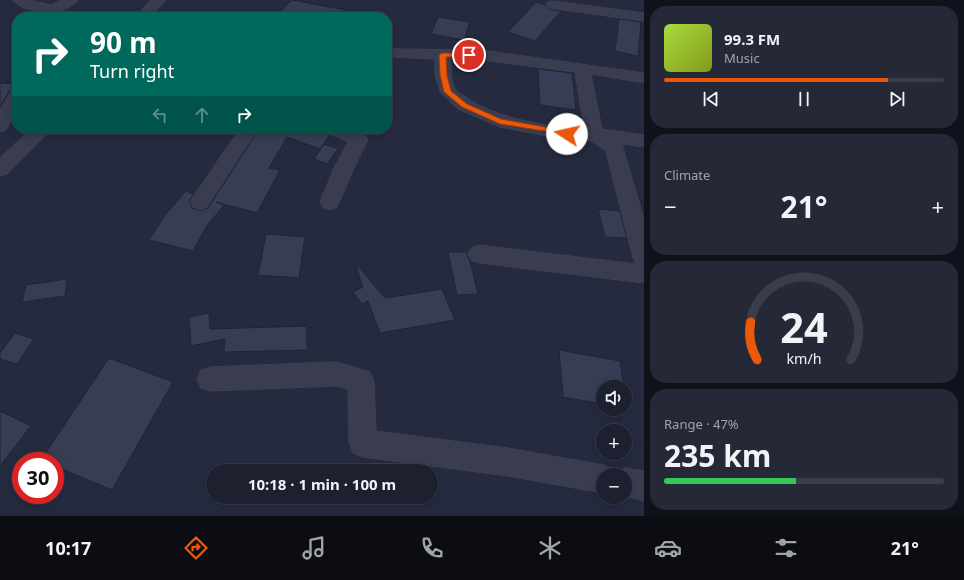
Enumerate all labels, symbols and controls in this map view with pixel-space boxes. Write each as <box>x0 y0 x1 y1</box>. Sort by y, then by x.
text: 90 m <box>90 23 157 61</box>
icon: right <box>24 28 76 80</box>
text: 99.3 FM <box>724 29 780 49</box>
pin <box>452 38 486 72</box>
icon: arrive <box>458 44 480 66</box>
text: Music <box>724 49 760 67</box>
text: Turn right <box>90 59 174 83</box>
icon: previous <box>700 88 722 110</box>
icon: pause <box>793 88 815 110</box>
icon: next <box>886 88 908 110</box>
icon: left <box>149 104 171 126</box>
icon: ahead <box>191 104 213 126</box>
icon: right <box>233 104 255 126</box>
position arrow <box>546 113 588 155</box>
text: Climate <box>664 166 710 184</box>
text: 21° <box>780 186 828 227</box>
text: − <box>664 191 677 221</box>
text: + <box>931 191 944 221</box>
text: 24 <box>780 299 828 355</box>
text: km/h <box>786 348 822 367</box>
map controls <box>596 380 632 504</box>
button: sound <box>596 380 632 416</box>
text: Range · 47% <box>664 415 739 433</box>
button: + <box>596 424 632 460</box>
text: 235 km <box>664 435 771 476</box>
speed limit sign: 30 <box>12 452 64 504</box>
button: − <box>596 468 632 504</box>
text: 10:18 · 1 min · 100 m <box>248 474 396 494</box>
icon: directions <box>182 534 210 562</box>
icon: music <box>300 534 328 562</box>
icon: phone <box>418 534 446 562</box>
icon: climate <box>536 534 564 562</box>
icon: car <box>654 534 682 562</box>
icon: filters <box>772 534 800 562</box>
text: 10:17 <box>45 536 91 560</box>
text: 21° <box>891 536 919 560</box>

